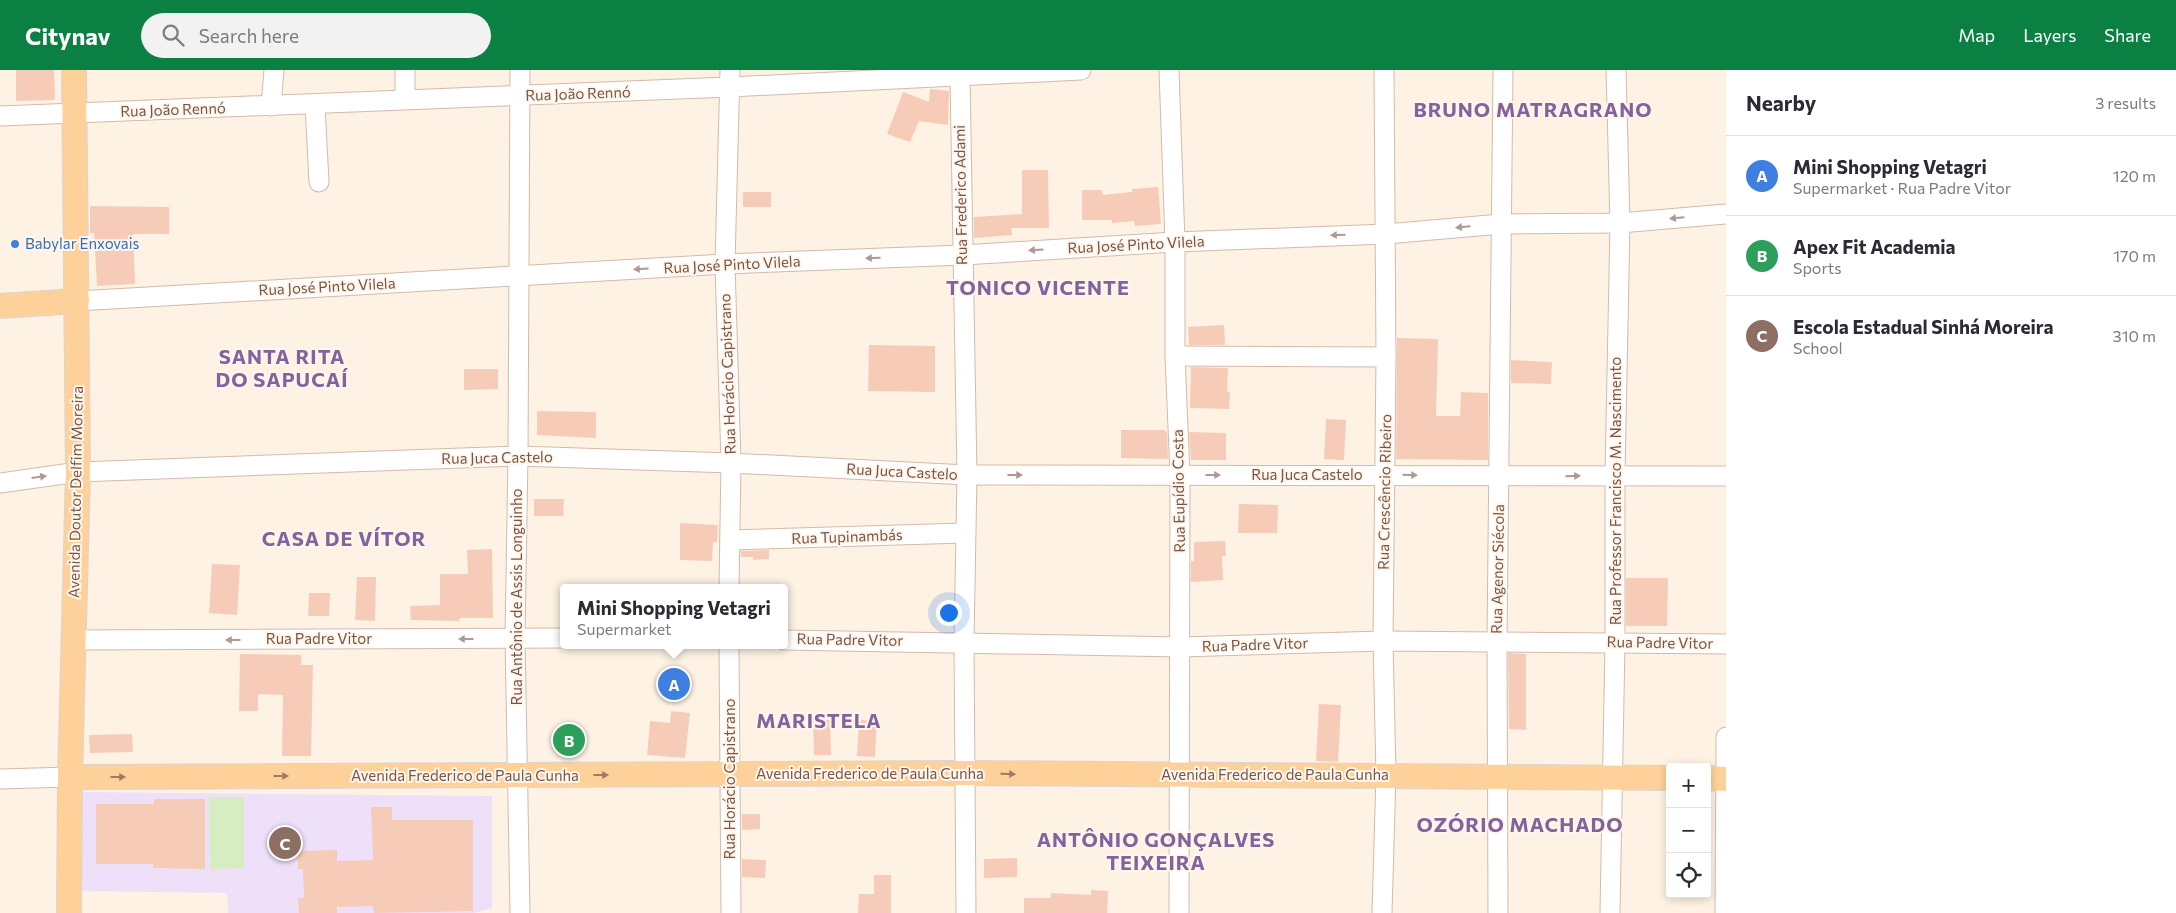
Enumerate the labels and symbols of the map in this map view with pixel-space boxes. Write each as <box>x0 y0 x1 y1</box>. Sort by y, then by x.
street label: Rua João Rennó <box>525 82 631 104</box>
district label: BRUNO MATRAGRANO <box>1414 97 1652 121</box>
street label: Rua João Rennó <box>120 98 226 120</box>
street label: Rua Frederico Adami <box>950 125 970 265</box>
one-way arrow <box>1669 214 1685 222</box>
one-way arrow <box>1454 224 1470 232</box>
street label: Rua José Pinto Vilela <box>1067 231 1205 257</box>
one-way arrow <box>1329 232 1345 240</box>
place label: Babylar Enxovais <box>25 234 140 252</box>
marker: Babylar Enxovais <box>9 238 21 250</box>
one-way arrow <box>1027 247 1043 255</box>
street label: Rua José Pinto Vilela <box>663 251 801 277</box>
one-way arrow <box>865 255 881 263</box>
one-way arrow <box>633 266 649 274</box>
street label: Rua José Pinto Vilela <box>258 273 396 299</box>
district label: TONICO VICENTE <box>946 275 1130 299</box>
street label: Rua Horácio Capistrano <box>715 293 739 455</box>
district label: SANTA RITA DO SAPUCAÍ <box>215 344 349 391</box>
street label: Rua Professor Francisco M. Nascimento <box>1606 357 1624 625</box>
street label: Avenida Doutor Delfim Moreira <box>64 386 86 598</box>
street label: Rua Crescêncio Ribeiro <box>1374 414 1394 570</box>
street label: Rua Eupídio Costa <box>1168 429 1188 553</box>
street label: Rua Juca Castelo <box>441 447 553 467</box>
street label: Rua Juca Castelo <box>846 459 958 483</box>
street label: Rua Juca Castelo <box>1251 465 1363 483</box>
one-way arrow <box>1008 471 1024 479</box>
one-way arrow <box>1205 471 1221 479</box>
one-way arrow <box>1403 471 1419 479</box>
one-way arrow <box>1565 472 1581 480</box>
one-way arrow <box>31 473 47 481</box>
street label: Rua Antônio de Assis Longuinho <box>507 488 525 705</box>
street label: Rua Agenor Siécola <box>1487 504 1507 634</box>
street label: Rua Tupinambás <box>791 525 903 547</box>
district label: CASA DE VÍTOR <box>262 526 426 550</box>
your location <box>936 600 962 626</box>
street label: Rua Padre Vitor <box>266 629 372 647</box>
street label: Rua Padre Vitor <box>797 629 903 649</box>
street label: Rua Padre Vitor <box>1607 632 1713 652</box>
street label: Rua Padre Vitor <box>1201 633 1309 655</box>
one-way arrow <box>458 635 474 643</box>
one-way arrow <box>225 636 241 644</box>
pin: A <box>658 665 690 703</box>
street label: Rua Horácio Capistrano <box>720 698 738 860</box>
district label: MARISTELA <box>756 708 882 732</box>
pin: B <box>553 721 585 759</box>
street label: Avenida Frederico de Paula Cunha <box>756 764 984 782</box>
street label: Avenida Frederico de Paula Cunha <box>1161 765 1389 783</box>
street label: Avenida Frederico de Paula Cunha <box>351 766 579 784</box>
one-way arrow <box>1001 770 1017 778</box>
one-way arrow <box>593 771 609 779</box>
one-way arrow <box>273 772 289 780</box>
one-way arrow <box>111 773 127 781</box>
district label: OZÓRIO MACHADO <box>1416 812 1624 836</box>
pin: C <box>269 824 301 862</box>
district label: ANTÔNIO GONÇALVES TEIXEIRA <box>1037 827 1275 874</box>

